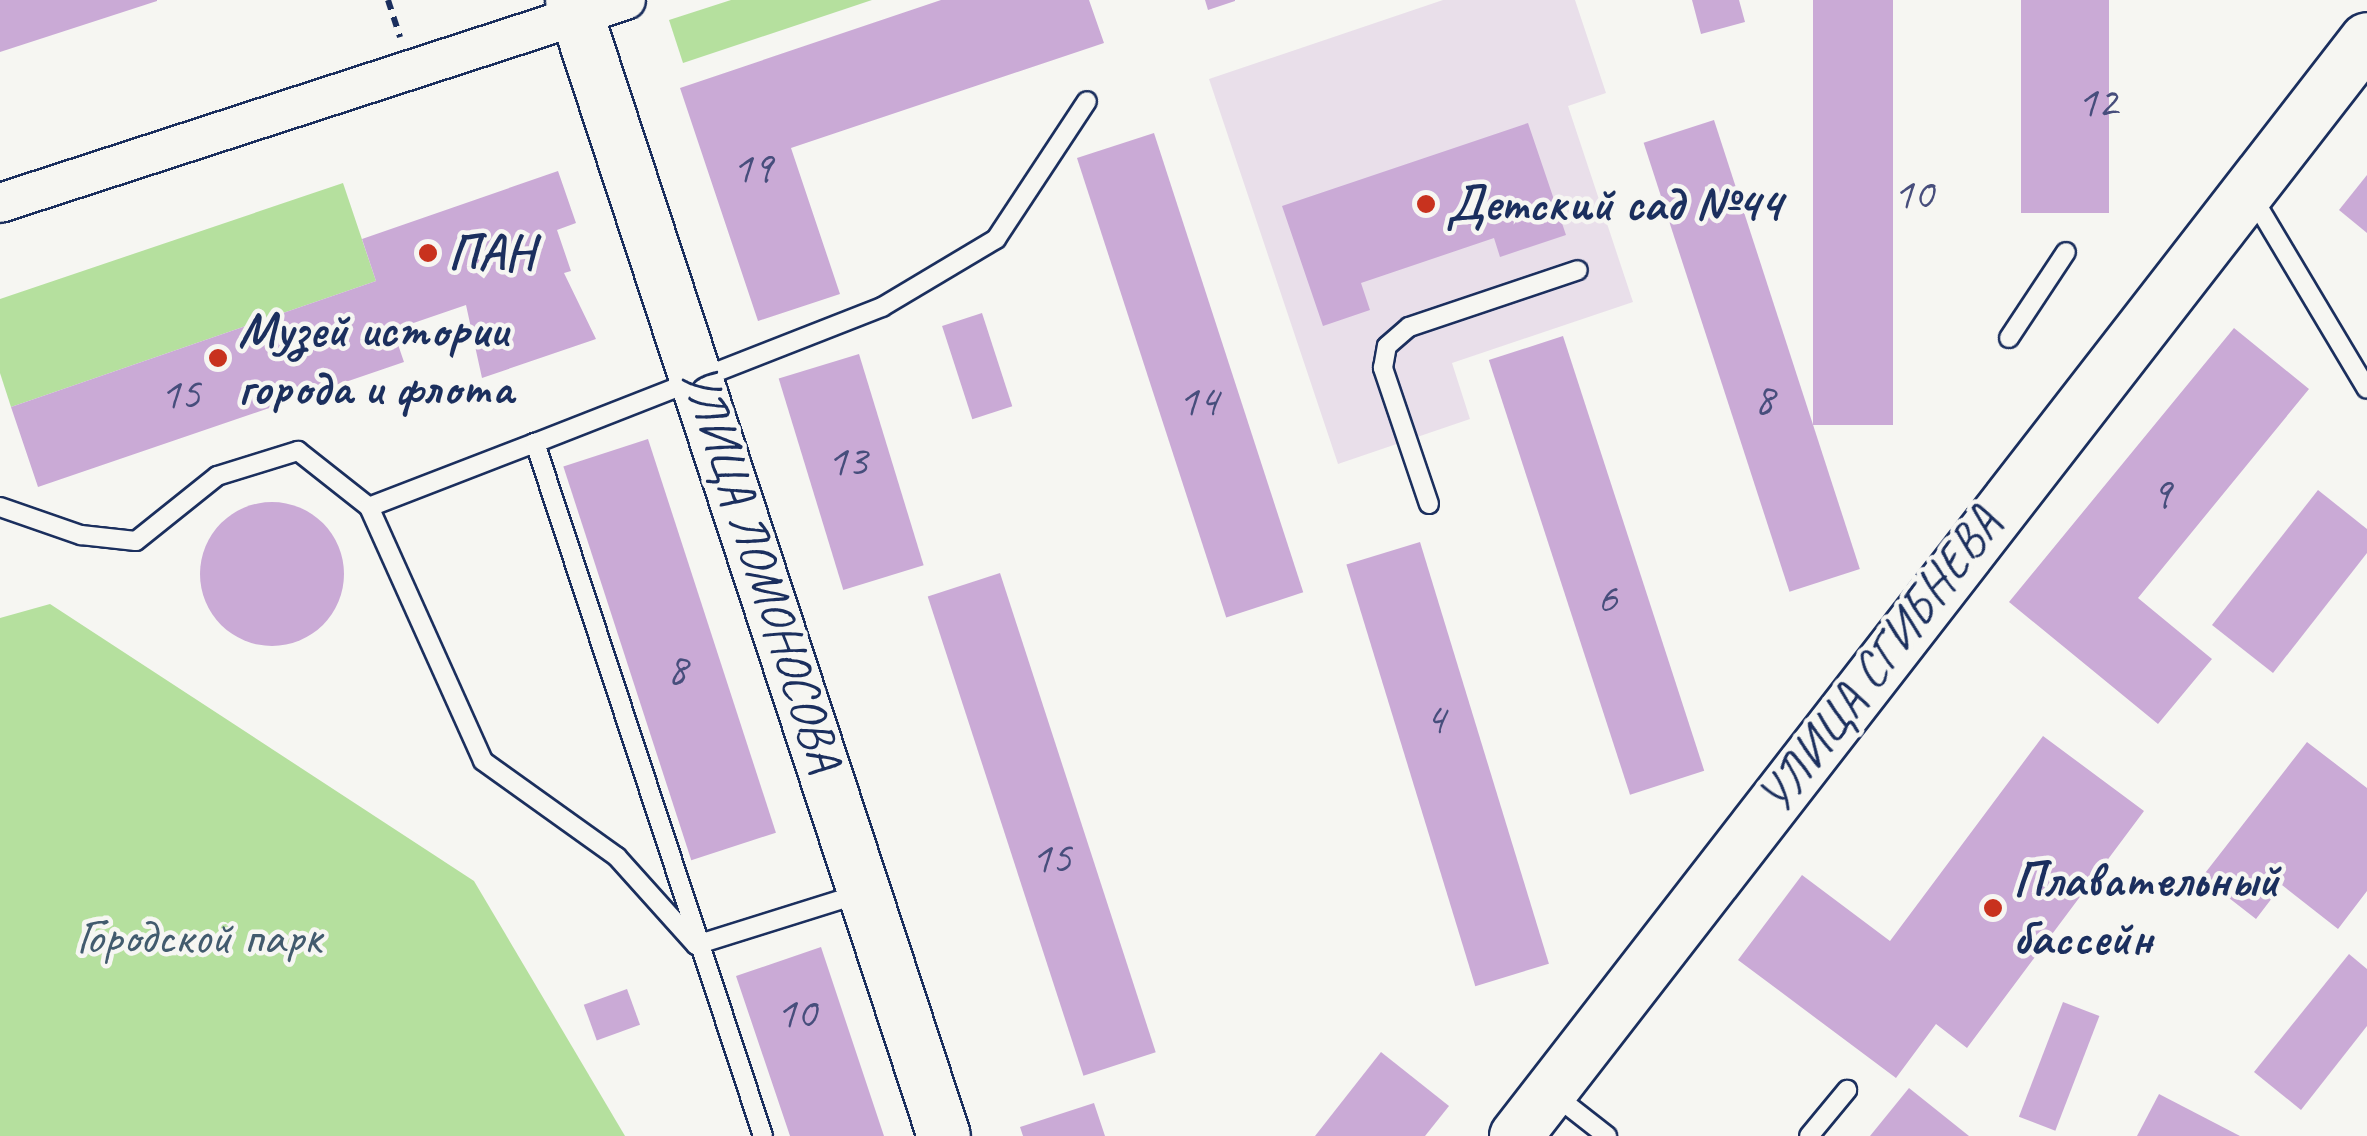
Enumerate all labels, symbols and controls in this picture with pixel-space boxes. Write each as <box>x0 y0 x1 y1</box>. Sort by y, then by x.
house number: 12 <box>2077 75 2117 129</box>
house number: 19 <box>732 141 772 195</box>
house number: 10 <box>1893 167 1933 221</box>
place label: Детский сад №44 <box>1446 174 1782 234</box>
marker: Детский сад №44 <box>1415 193 1437 215</box>
place label: ПАН <box>448 223 535 283</box>
marker: ПАН <box>417 242 439 264</box>
place label: Музей истории города и флота <box>238 299 511 416</box>
marker: Музей истории города и флота <box>207 347 229 369</box>
street label: УЛИЦА ЛОМОНОСОВА <box>668 357 856 777</box>
house number: 15 <box>160 367 200 421</box>
house number: 8 <box>1754 372 1774 426</box>
house number: 14 <box>1178 374 1218 428</box>
house number: 13 <box>827 434 867 488</box>
house number: 9 <box>2151 467 2171 521</box>
street label: УЛИЦА СГИБНЕВА <box>1744 495 2014 825</box>
house number: 6 <box>1597 571 1617 625</box>
house number: 8 <box>667 642 687 696</box>
house number: 4 <box>1425 692 1445 746</box>
house number: 15 <box>1031 831 1071 885</box>
place label: Плавательный бассейн <box>2013 849 2279 966</box>
marker: Плавательный бассейн <box>1982 897 2004 919</box>
park label: Городской парк <box>76 907 322 967</box>
house number: 10 <box>776 986 816 1040</box>

